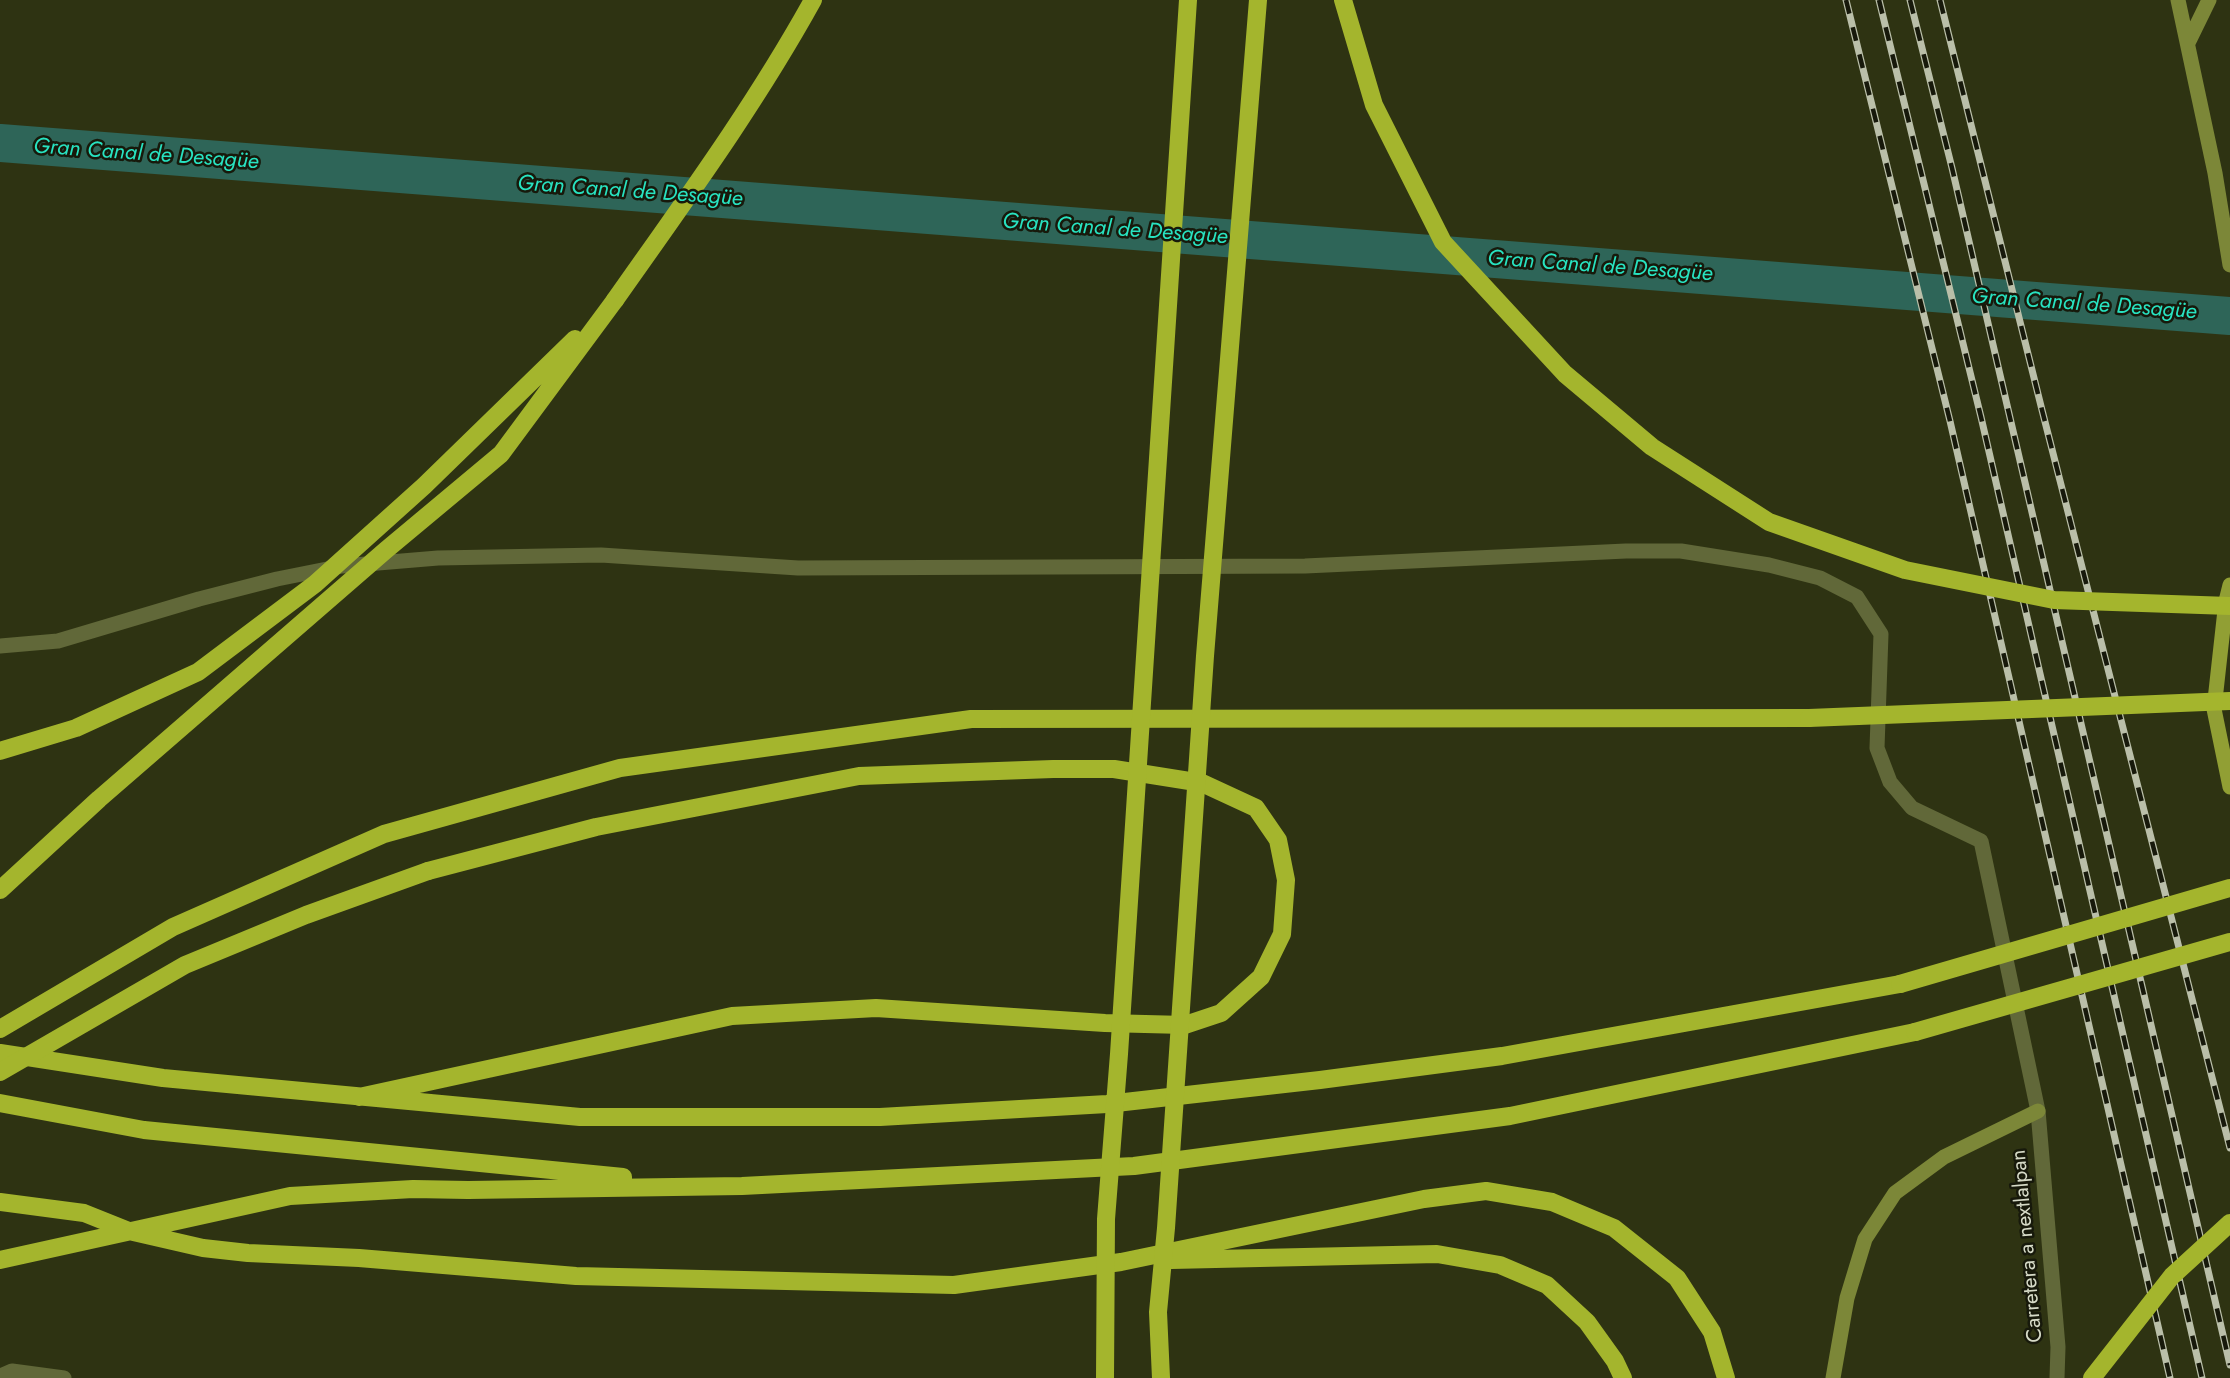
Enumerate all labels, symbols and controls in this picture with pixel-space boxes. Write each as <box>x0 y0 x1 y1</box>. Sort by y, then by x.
water label: Gran Canal de Desagüe <box>32 134 260 176</box>
water label: Gran Canal de Desagüe <box>516 171 744 213</box>
water label: Gran Canal de Desagüe <box>1001 209 1229 251</box>
water label: Gran Canal de Desagüe <box>1486 246 1714 288</box>
water label: Gran Canal de Desagüe <box>1970 284 2198 326</box>
street label: Carretera a nextlalpan <box>2007 1149 2049 1343</box>

